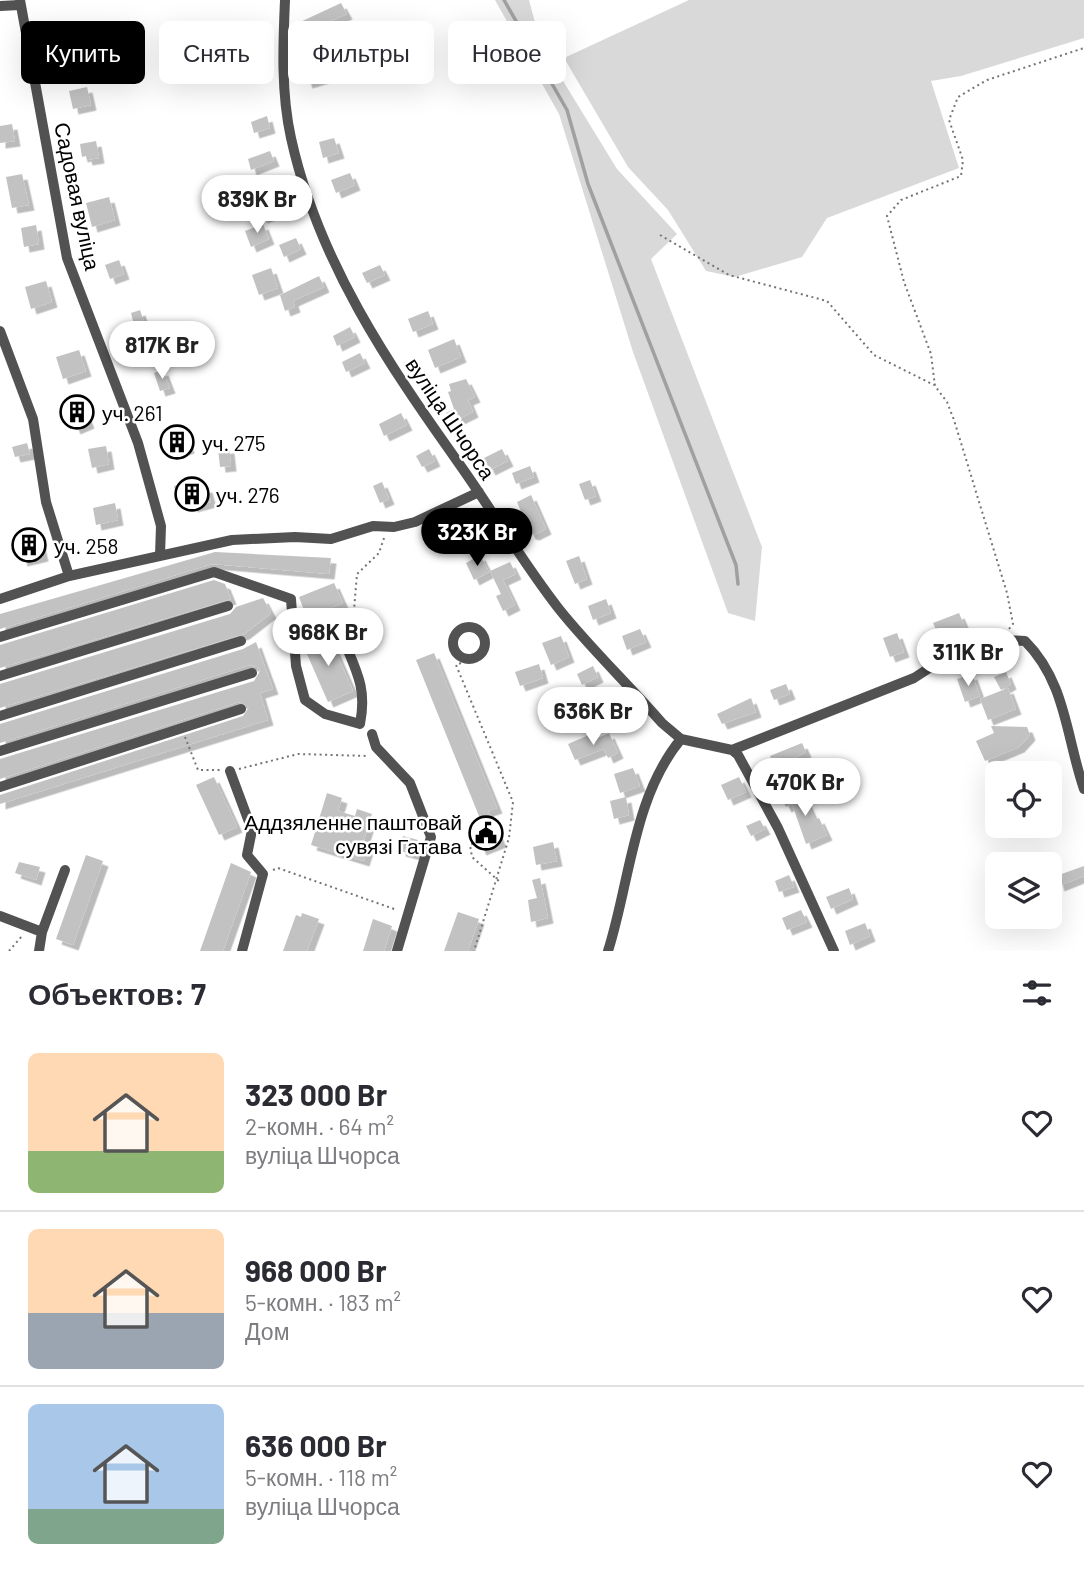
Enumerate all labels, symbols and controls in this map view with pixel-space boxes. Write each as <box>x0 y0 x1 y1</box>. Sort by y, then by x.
chip: Купить <box>21 21 145 84</box>
chip: Снять <box>159 21 274 84</box>
chip: Фильтры <box>288 21 434 84</box>
chip: Новое <box>448 21 566 84</box>
street label: Садовая вуліца <box>50 120 106 273</box>
pin: 839K Br <box>192 176 322 235</box>
text: 839K Br <box>217 184 297 212</box>
pin: 817K Br <box>97 322 227 381</box>
text: 817K Br <box>125 330 199 358</box>
street label: вуліца Шчорса <box>401 352 501 484</box>
building icon: уч. 261 <box>58 393 96 431</box>
place label: уч. 261 <box>102 400 163 425</box>
building icon: уч. 275 <box>158 423 196 461</box>
place label: уч. 275 <box>202 430 265 455</box>
building icon: уч. 276 <box>173 475 211 513</box>
place label: уч. 276 <box>216 482 279 507</box>
pin: 323K Br <box>412 508 542 568</box>
text: 323K Br <box>437 517 517 545</box>
building icon: уч. 258 <box>10 526 48 564</box>
place label: уч. 258 <box>54 533 118 558</box>
pin: 968K Br <box>263 608 393 668</box>
text: 968K Br <box>288 617 368 645</box>
pin: 311K Br <box>903 628 1033 688</box>
text: 311K Br <box>933 637 1003 665</box>
pin: 636K Br <box>528 688 658 747</box>
text: 636K Br <box>553 696 633 724</box>
pin: 470K Br <box>740 758 870 818</box>
map controls <box>985 761 1062 929</box>
button: locate <box>985 761 1062 838</box>
text: 470K Br <box>766 767 844 795</box>
place label: Аддзяленне паштовай сувязі Гатава <box>244 809 462 858</box>
public building icon: Аддзяленне паштовай сувязі Гатава <box>467 814 505 852</box>
button: layers <box>985 852 1062 929</box>
icon: filters <box>1018 974 1056 1012</box>
text: Объектов: 7 <box>28 975 206 1011</box>
text: 323 000 Br <box>245 1076 387 1112</box>
icon: home <box>84 1081 168 1165</box>
icon: heart <box>1018 1104 1056 1142</box>
text: 2-комн. · 64 m² <box>245 1112 394 1140</box>
text: вуліца Шчорса <box>245 1141 400 1169</box>
text: 968 000 Br <box>245 1252 387 1288</box>
icon: home <box>84 1257 168 1341</box>
icon: heart <box>1018 1280 1056 1318</box>
text: 5-комн. · 183 m² <box>245 1288 401 1316</box>
text: Дом <box>245 1317 289 1345</box>
text: 636 000 Br <box>245 1427 387 1463</box>
icon: home <box>84 1432 168 1516</box>
icon: heart <box>1018 1455 1056 1493</box>
text: 5-комн. · 118 m² <box>245 1463 397 1491</box>
text: вуліца Шчорса <box>245 1492 400 1520</box>

